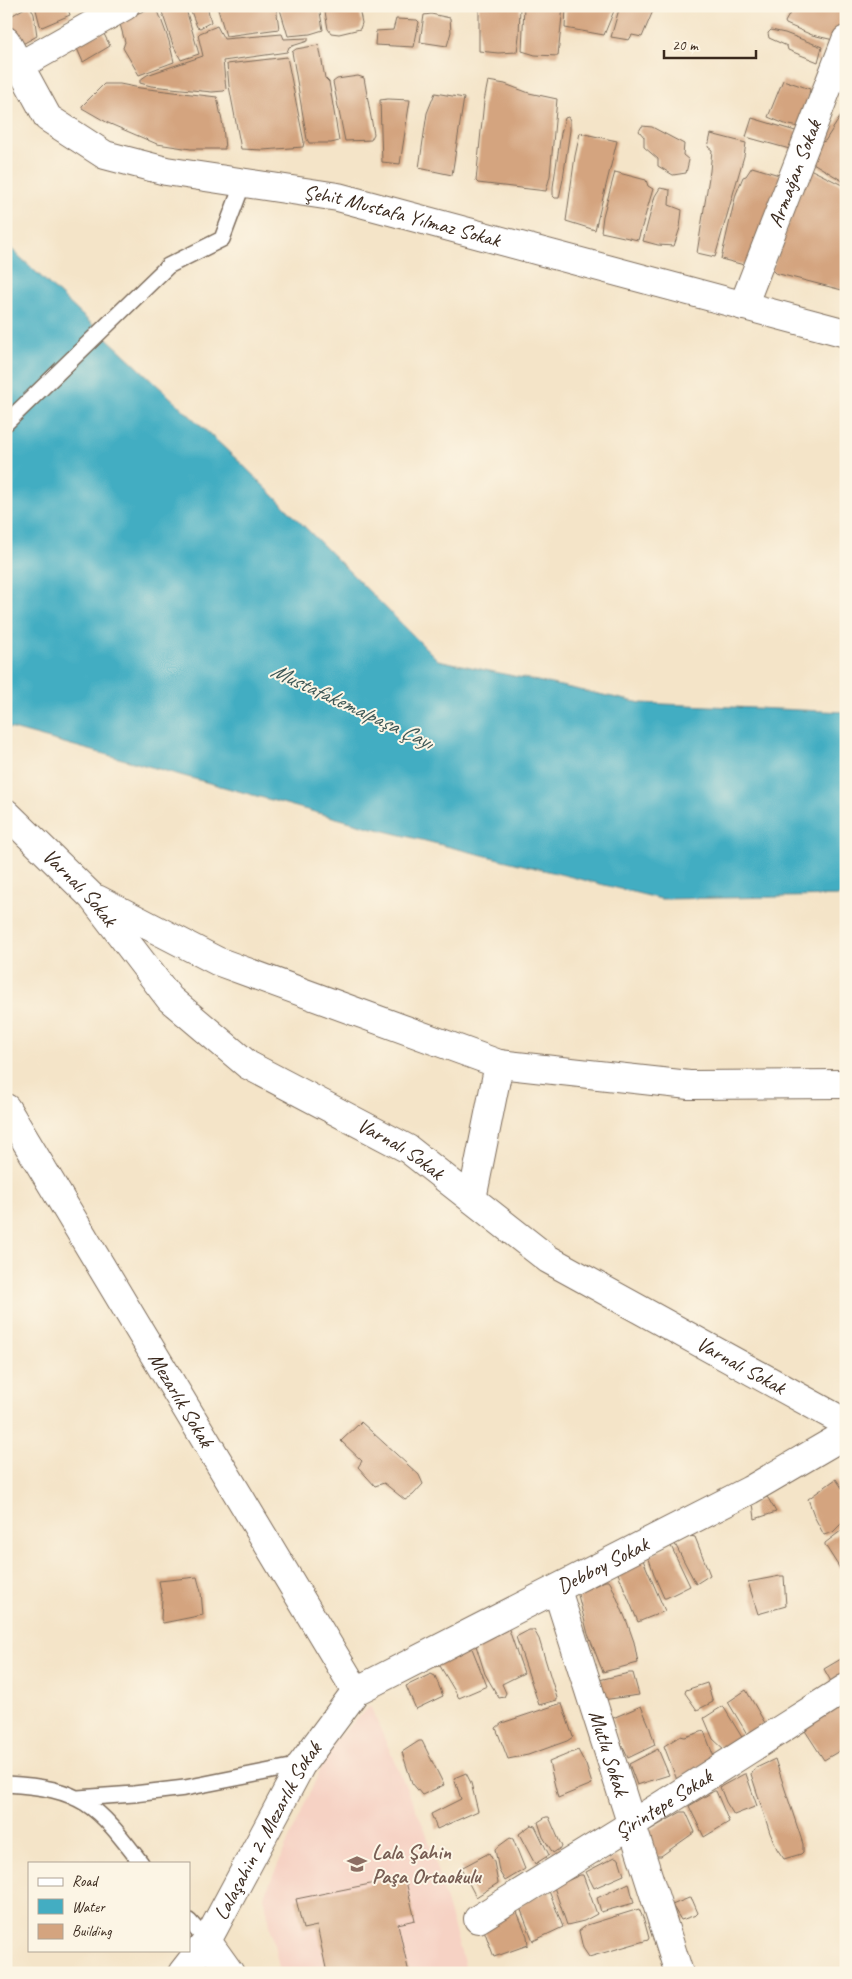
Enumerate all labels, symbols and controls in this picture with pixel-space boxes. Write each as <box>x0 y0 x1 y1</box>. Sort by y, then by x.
scale bar <box>664 28 757 60</box>
text: 20 m <box>672 36 699 55</box>
street label: Armağan Sokak <box>762 115 827 231</box>
street label: Şehit Mustafa Yılmaz Sokak <box>302 179 504 253</box>
water label: Mustafakemalpaşa Çayı <box>267 656 440 757</box>
street label: Varnalı Sokak <box>37 843 124 933</box>
street label: Varnalı Sokak <box>353 1112 450 1186</box>
street label: Varnalı Sokak <box>692 1330 791 1401</box>
street label: Mezarlık Sokak <box>143 1347 220 1453</box>
street label: Debboy Sokak <box>552 1530 654 1599</box>
street label: Mutlu Sokak <box>583 1707 635 1801</box>
street label: Lalaşahin 2. Mezarlık Sokak <box>208 1735 328 1924</box>
street label: Şirintepe Sokak <box>610 1763 718 1845</box>
place label: Lala Şahin Paşa Ortaokulu <box>372 1839 483 1889</box>
school or university icon: Lala Şahin Paşa Ortaokulu <box>346 1853 368 1875</box>
legend <box>28 1862 190 1952</box>
text: Road <box>72 1872 99 1891</box>
text: Water <box>72 1898 106 1917</box>
text: Building <box>72 1922 112 1941</box>

